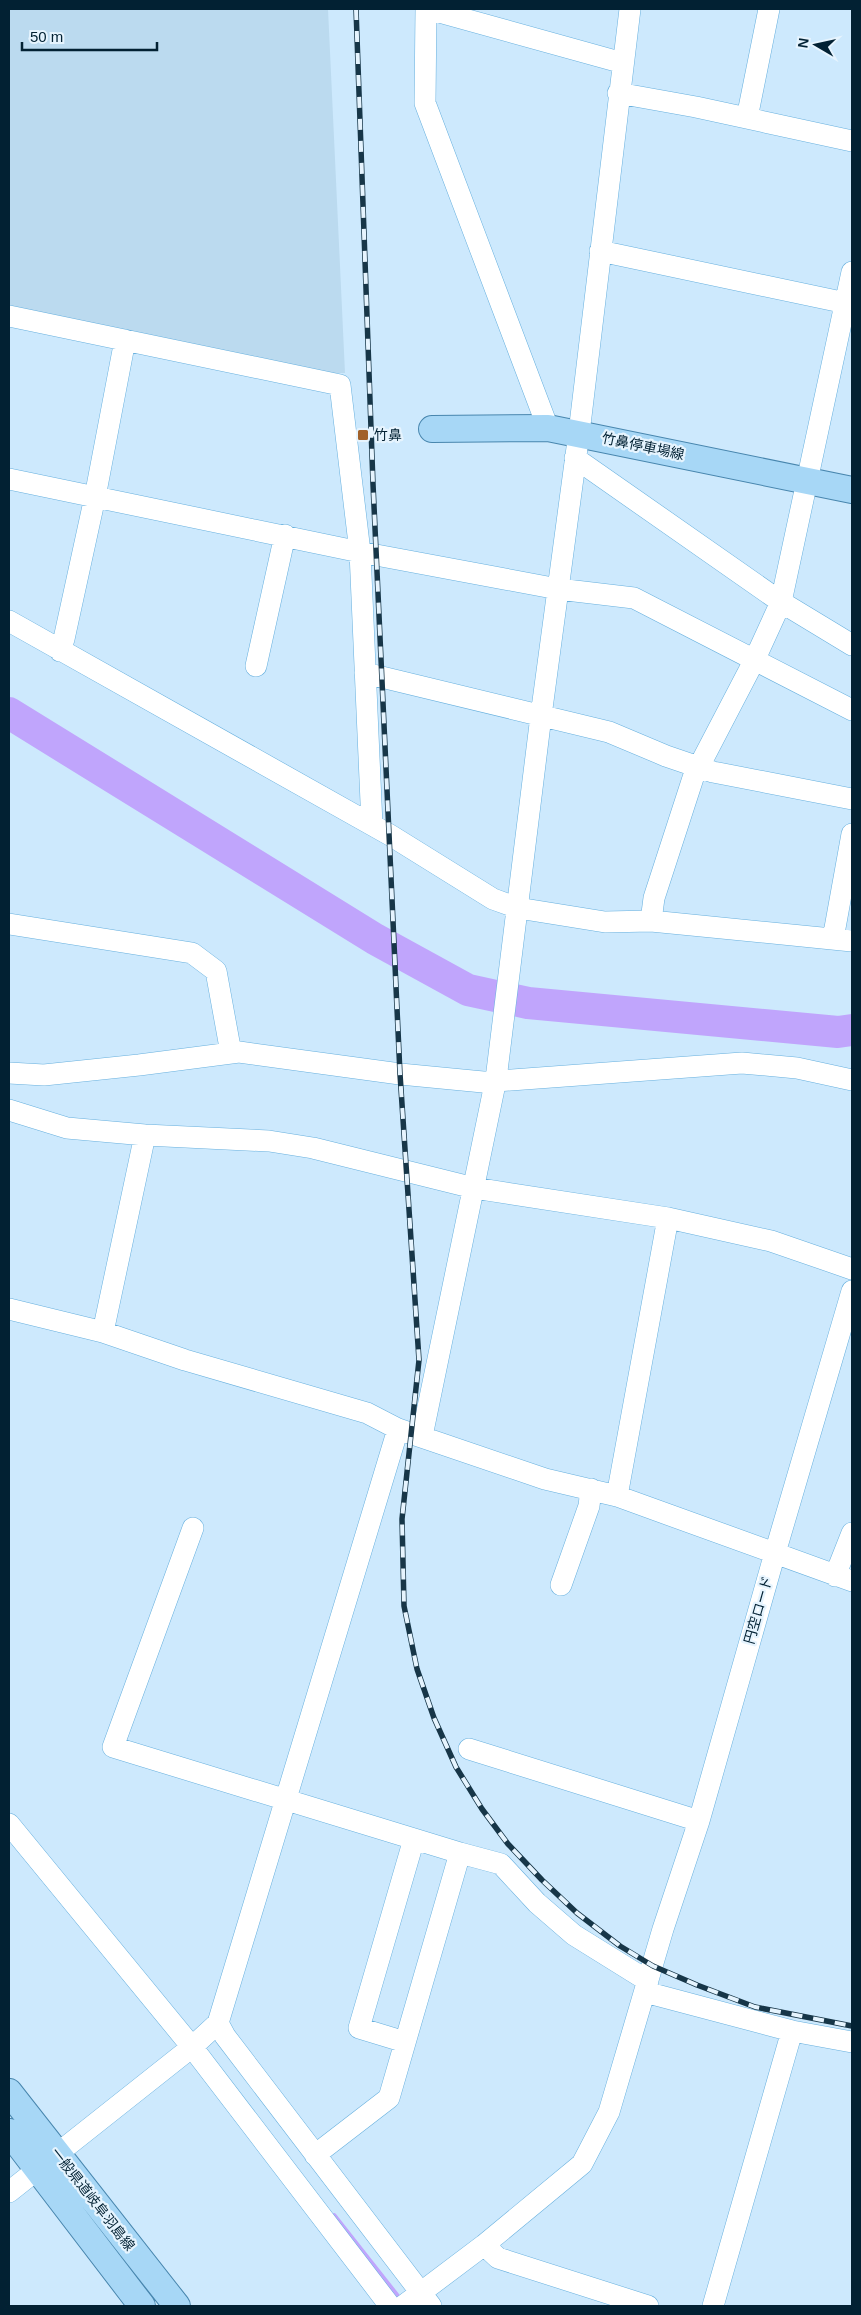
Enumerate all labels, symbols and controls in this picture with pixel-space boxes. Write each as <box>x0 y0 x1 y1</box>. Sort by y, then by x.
scale bar <box>22 20 158 52</box>
north arrow <box>791 20 841 70</box>
text: 50 m <box>30 28 63 45</box>
text: N <box>794 37 812 49</box>
place label: 竹鼻 <box>374 427 402 443</box>
marker: 竹鼻 <box>356 428 370 442</box>
street label: 竹鼻停車場線 <box>600 429 686 463</box>
street label: 円空ロード <box>741 1574 775 1646</box>
street label: 一般県道岐阜羽島線 <box>48 2144 138 2254</box>

